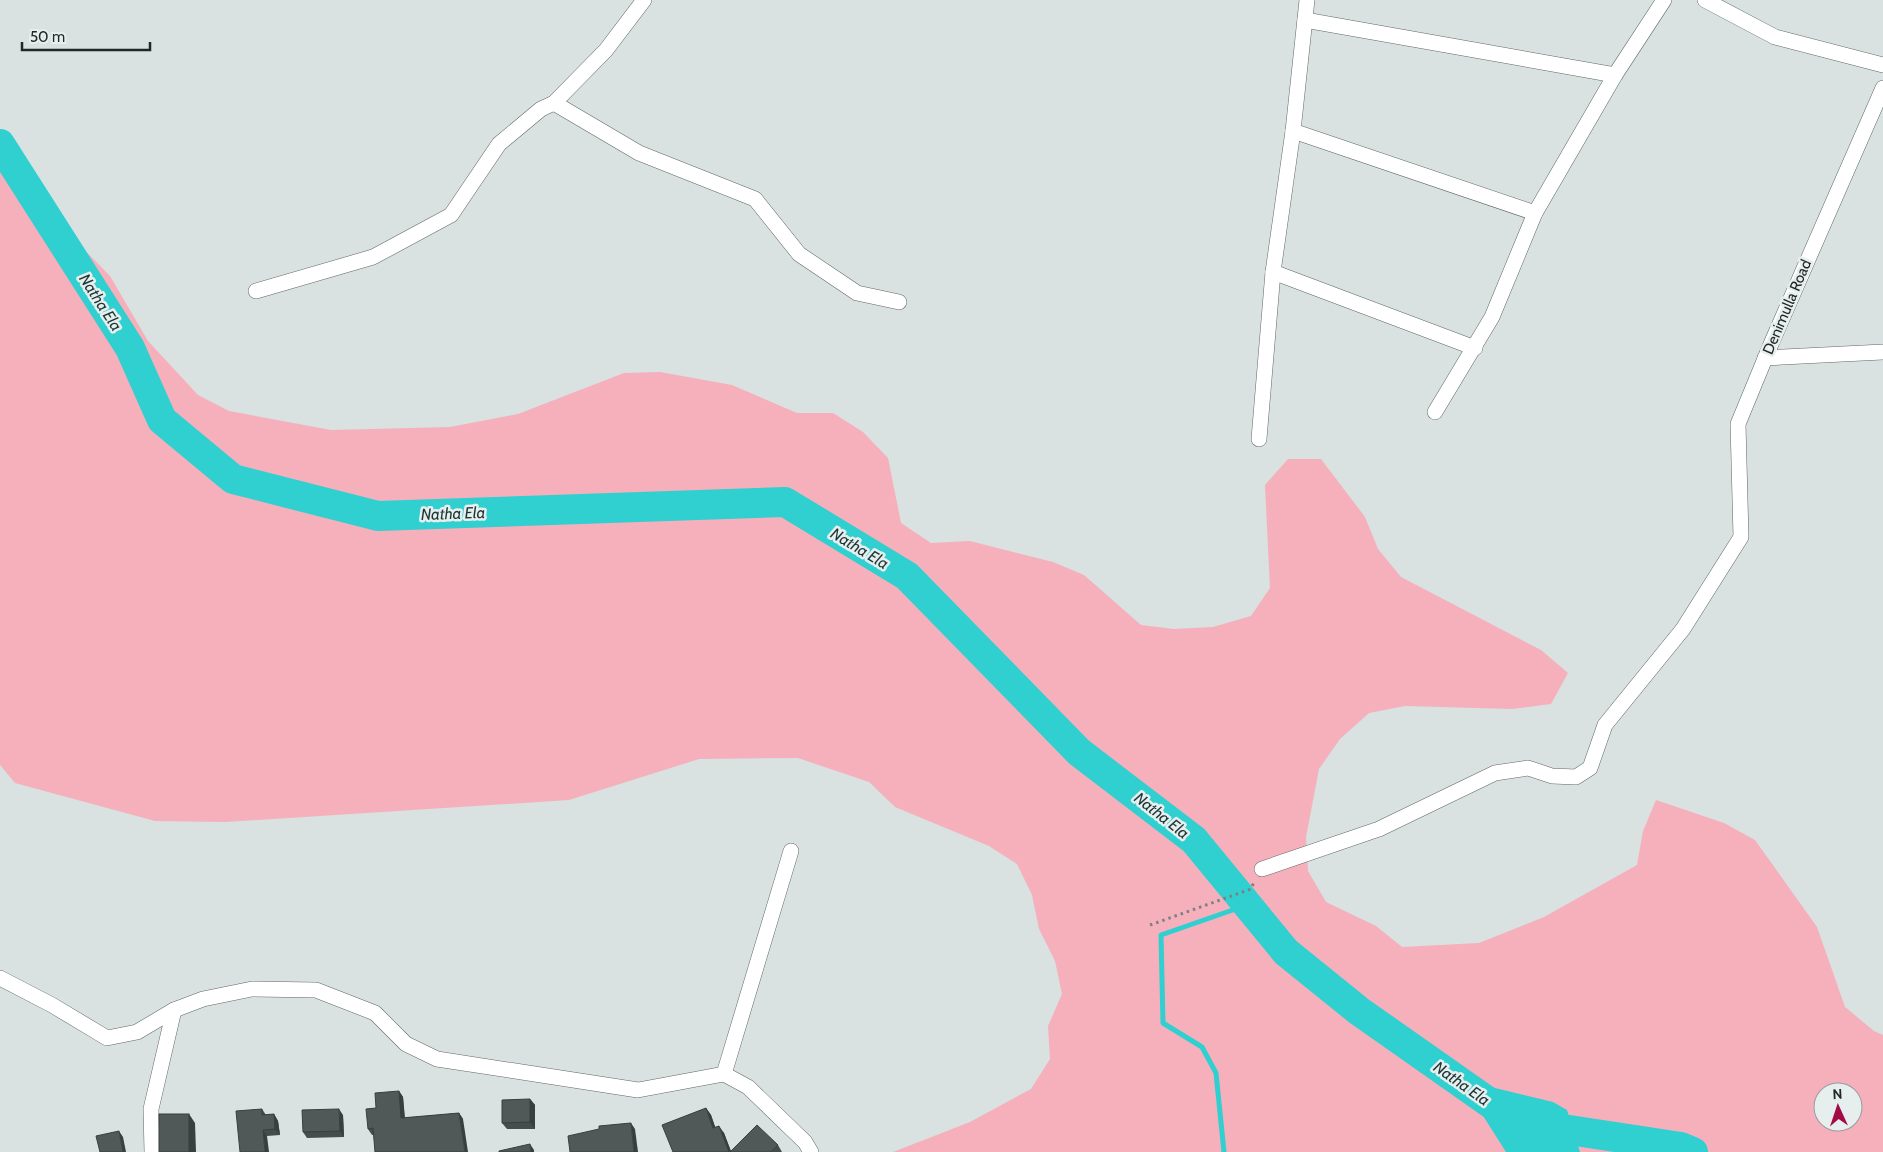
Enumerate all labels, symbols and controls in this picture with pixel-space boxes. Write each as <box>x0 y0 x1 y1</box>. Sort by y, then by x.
scale bar <box>22 20 150 52</box>
text: 50 m <box>30 28 65 46</box>
street label: Denimulla Road <box>1759 257 1815 357</box>
water label: Natha Ela <box>75 270 126 334</box>
water label: Natha Ela <box>421 503 485 524</box>
water label: Natha Ela <box>827 524 892 573</box>
water label: Natha Ela <box>1131 788 1193 843</box>
water label: Natha Ela <box>1430 1057 1494 1110</box>
north arrow <box>1813 1082 1863 1132</box>
text: N <box>1832 1085 1843 1103</box>

